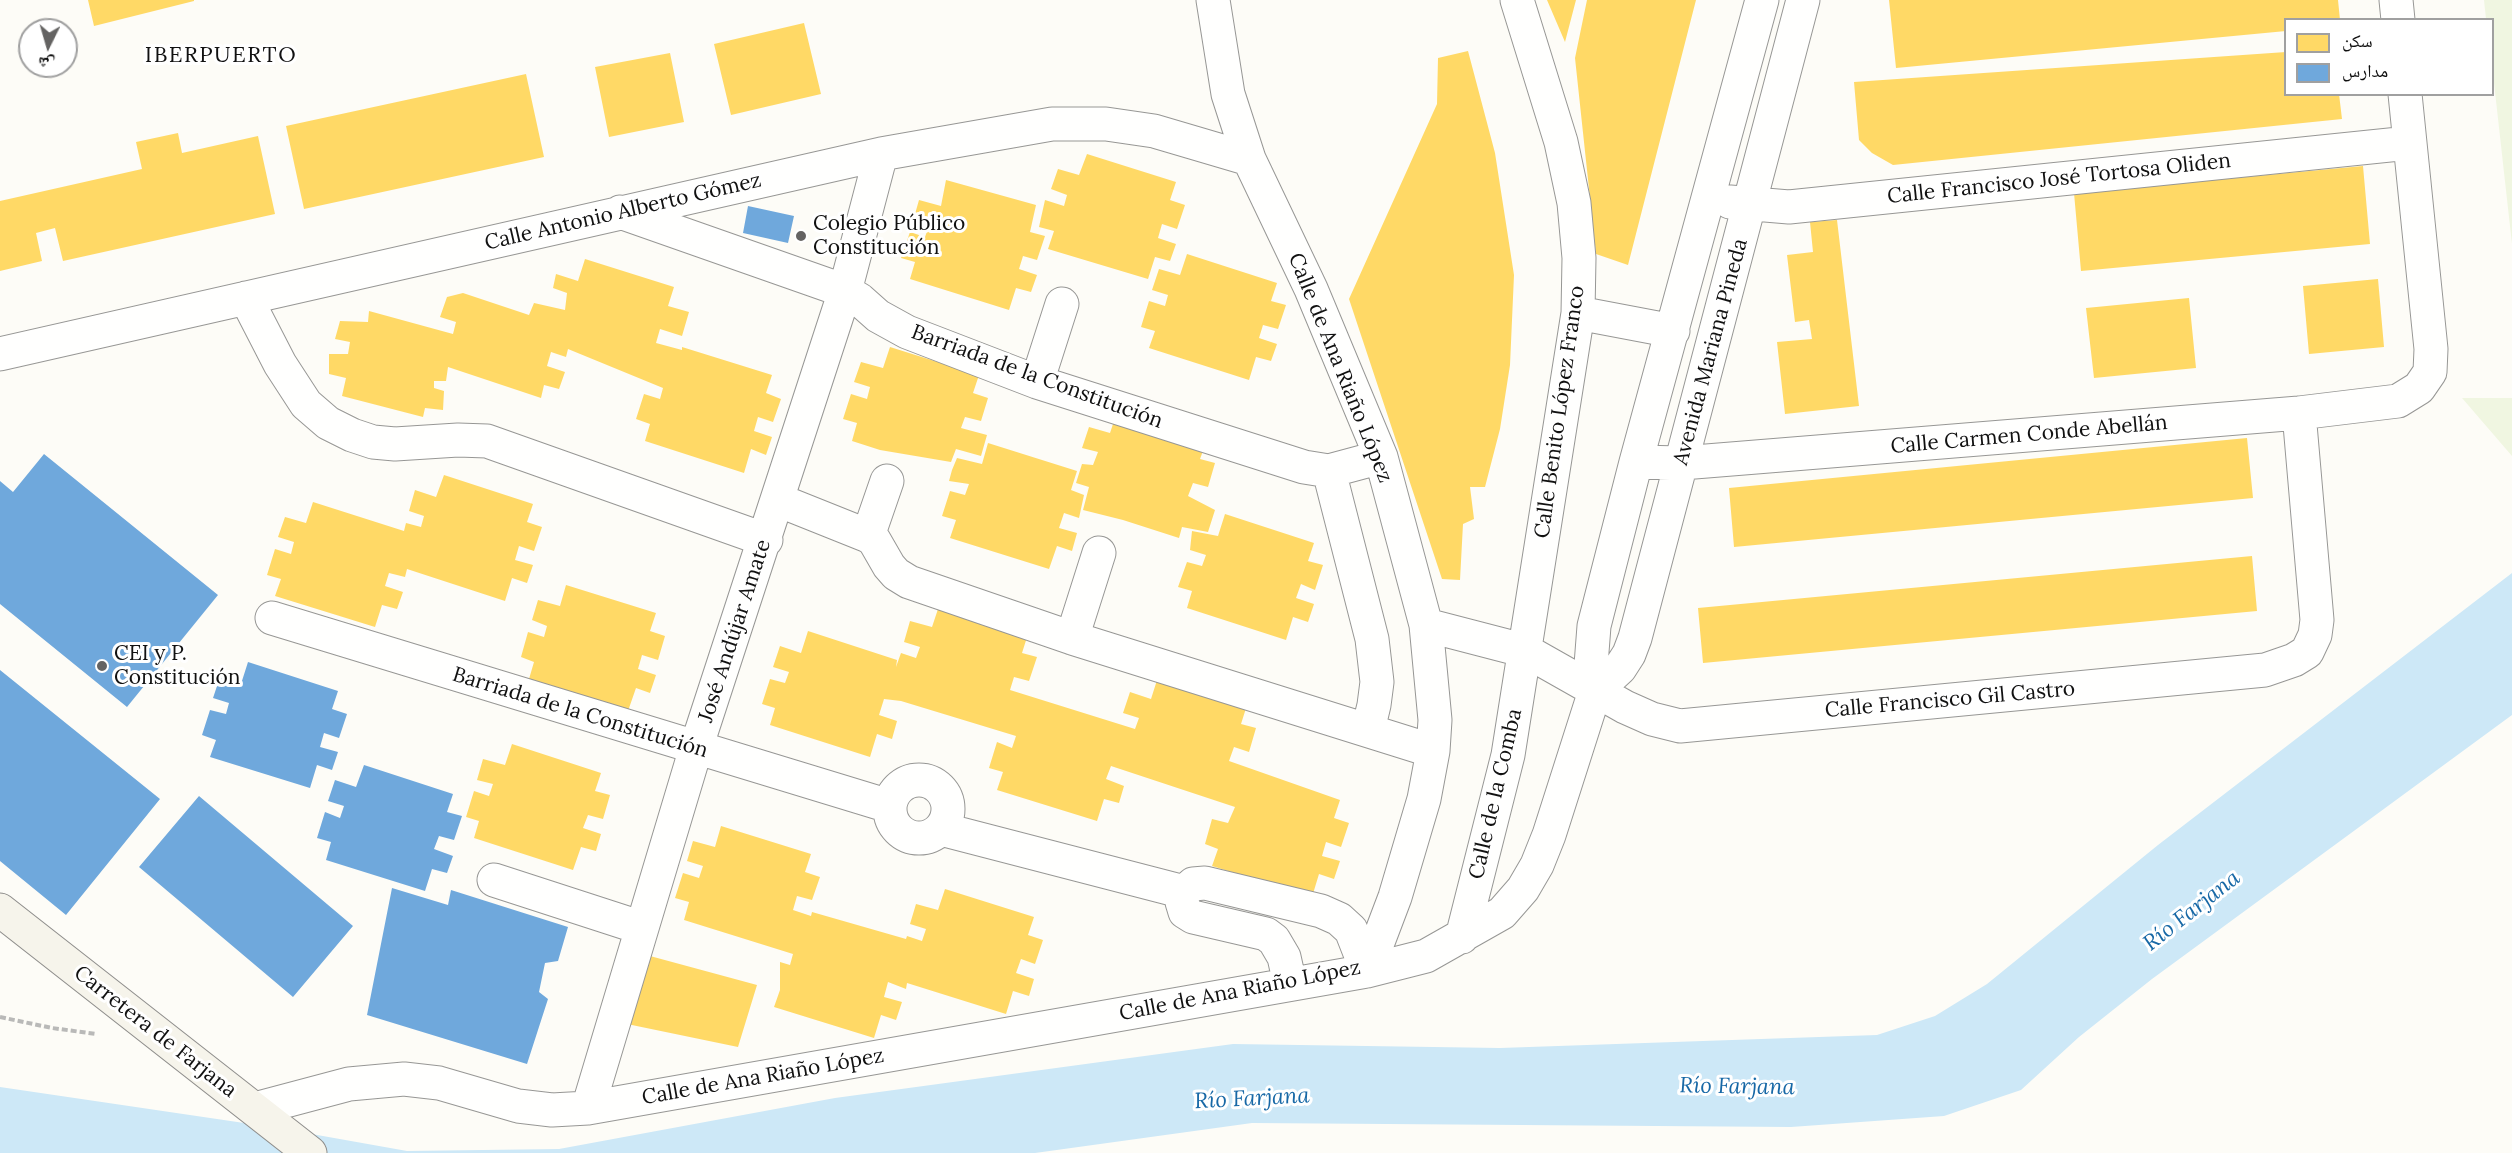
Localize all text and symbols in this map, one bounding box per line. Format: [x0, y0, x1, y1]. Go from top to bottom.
north arrow [18, 18, 78, 78]
legend [2284, 18, 2494, 96]
text: سكن [2342, 29, 2373, 52]
district label: IBERPUERTO [145, 43, 297, 69]
text: ش [37, 53, 56, 75]
text: مدارس [2342, 59, 2388, 82]
street label: Calle Francisco José Tortosa Oliden [1886, 148, 2232, 210]
street label: Calle Antonio Alberto Gómez [482, 168, 764, 256]
place label: Colegio Público Constitución [813, 211, 965, 261]
marker: Colegio Público Constitución [794, 229, 808, 243]
street label: Avenida Mariana Pineda [1669, 236, 1753, 468]
street label: Calle de Ana Riaño López [1282, 250, 1398, 486]
street label: Calle Benito López Franco [1530, 284, 1590, 540]
street label: Barriada de la Constitución [908, 320, 1166, 434]
street label: Calle Carmen Conde Abellán [1890, 410, 2168, 460]
street label: José Andújar Amate [694, 536, 776, 726]
place label: CEI y P. Constitución [114, 641, 241, 691]
marker: CEI y P. Constitución [95, 659, 109, 673]
street label: Barriada de la Constitución [449, 662, 711, 764]
street label: Calle Francisco Gil Castro [1824, 677, 2076, 723]
street label: Calle de la Comba [1464, 706, 1528, 882]
water label: Río Farjana [2138, 865, 2246, 957]
street label: Calle de Ana Riaño López [1117, 955, 1363, 1027]
street label: Carretera de Farjana [69, 961, 241, 1103]
street label: Calle de Ana Riaño López [640, 1043, 886, 1111]
water label: Río Farjana [1679, 1073, 1795, 1101]
water label: Río Farjana [1194, 1083, 1310, 1115]

